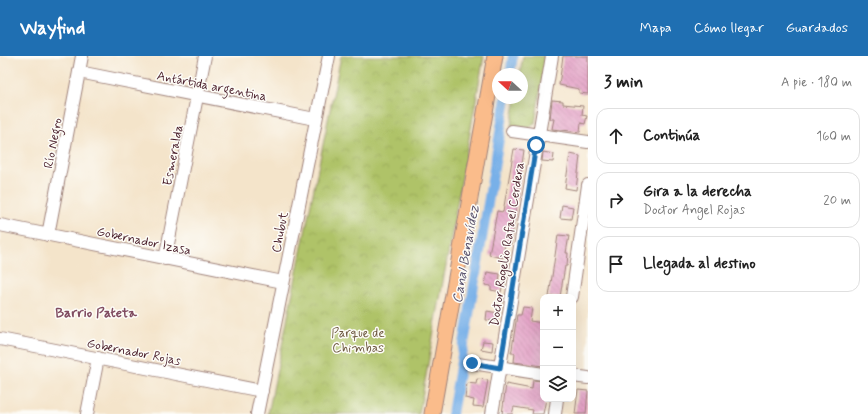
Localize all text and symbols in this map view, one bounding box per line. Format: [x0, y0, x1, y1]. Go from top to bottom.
text: Wayfind [20, 16, 85, 41]
text: Mapa [640, 19, 672, 37]
text: Cómo llegar [694, 19, 764, 37]
text: Guardados [786, 19, 848, 37]
street label: Antártida argentina [155, 67, 268, 107]
north arrow [492, 68, 528, 104]
text: 3 min [604, 71, 643, 93]
text: A pie · 180 m [781, 74, 852, 91]
street label: Río Negro [40, 117, 69, 170]
street label: Esmeralda [159, 123, 188, 187]
icon: ahead [605, 125, 627, 147]
text: Continúa [643, 126, 700, 146]
text: 160 m [816, 128, 851, 145]
route start [527, 136, 545, 154]
street label: Doctor Rogelio Rafael Cerdera [486, 161, 530, 328]
text: Gira a la derecha [643, 182, 752, 202]
icon: right [605, 189, 627, 211]
text: 20 m [823, 192, 851, 209]
text: Doctor Angel Rojas [643, 202, 745, 219]
water label: Canal Benavídez [449, 203, 484, 305]
street label: Chubut [268, 210, 293, 254]
street label: Gobernador Izasa [95, 223, 192, 260]
icon: arrive [605, 253, 627, 275]
text: Llegada al destino [643, 254, 756, 274]
map controls [540, 294, 576, 402]
button: + [540, 294, 576, 330]
district label: Barrio Pateta [55, 304, 137, 322]
park label: Parque de Chimbas [331, 325, 385, 357]
button: − [540, 330, 576, 366]
street label: Gobernador Rojas [85, 335, 182, 370]
route end [463, 354, 481, 372]
button: layers [540, 366, 576, 402]

